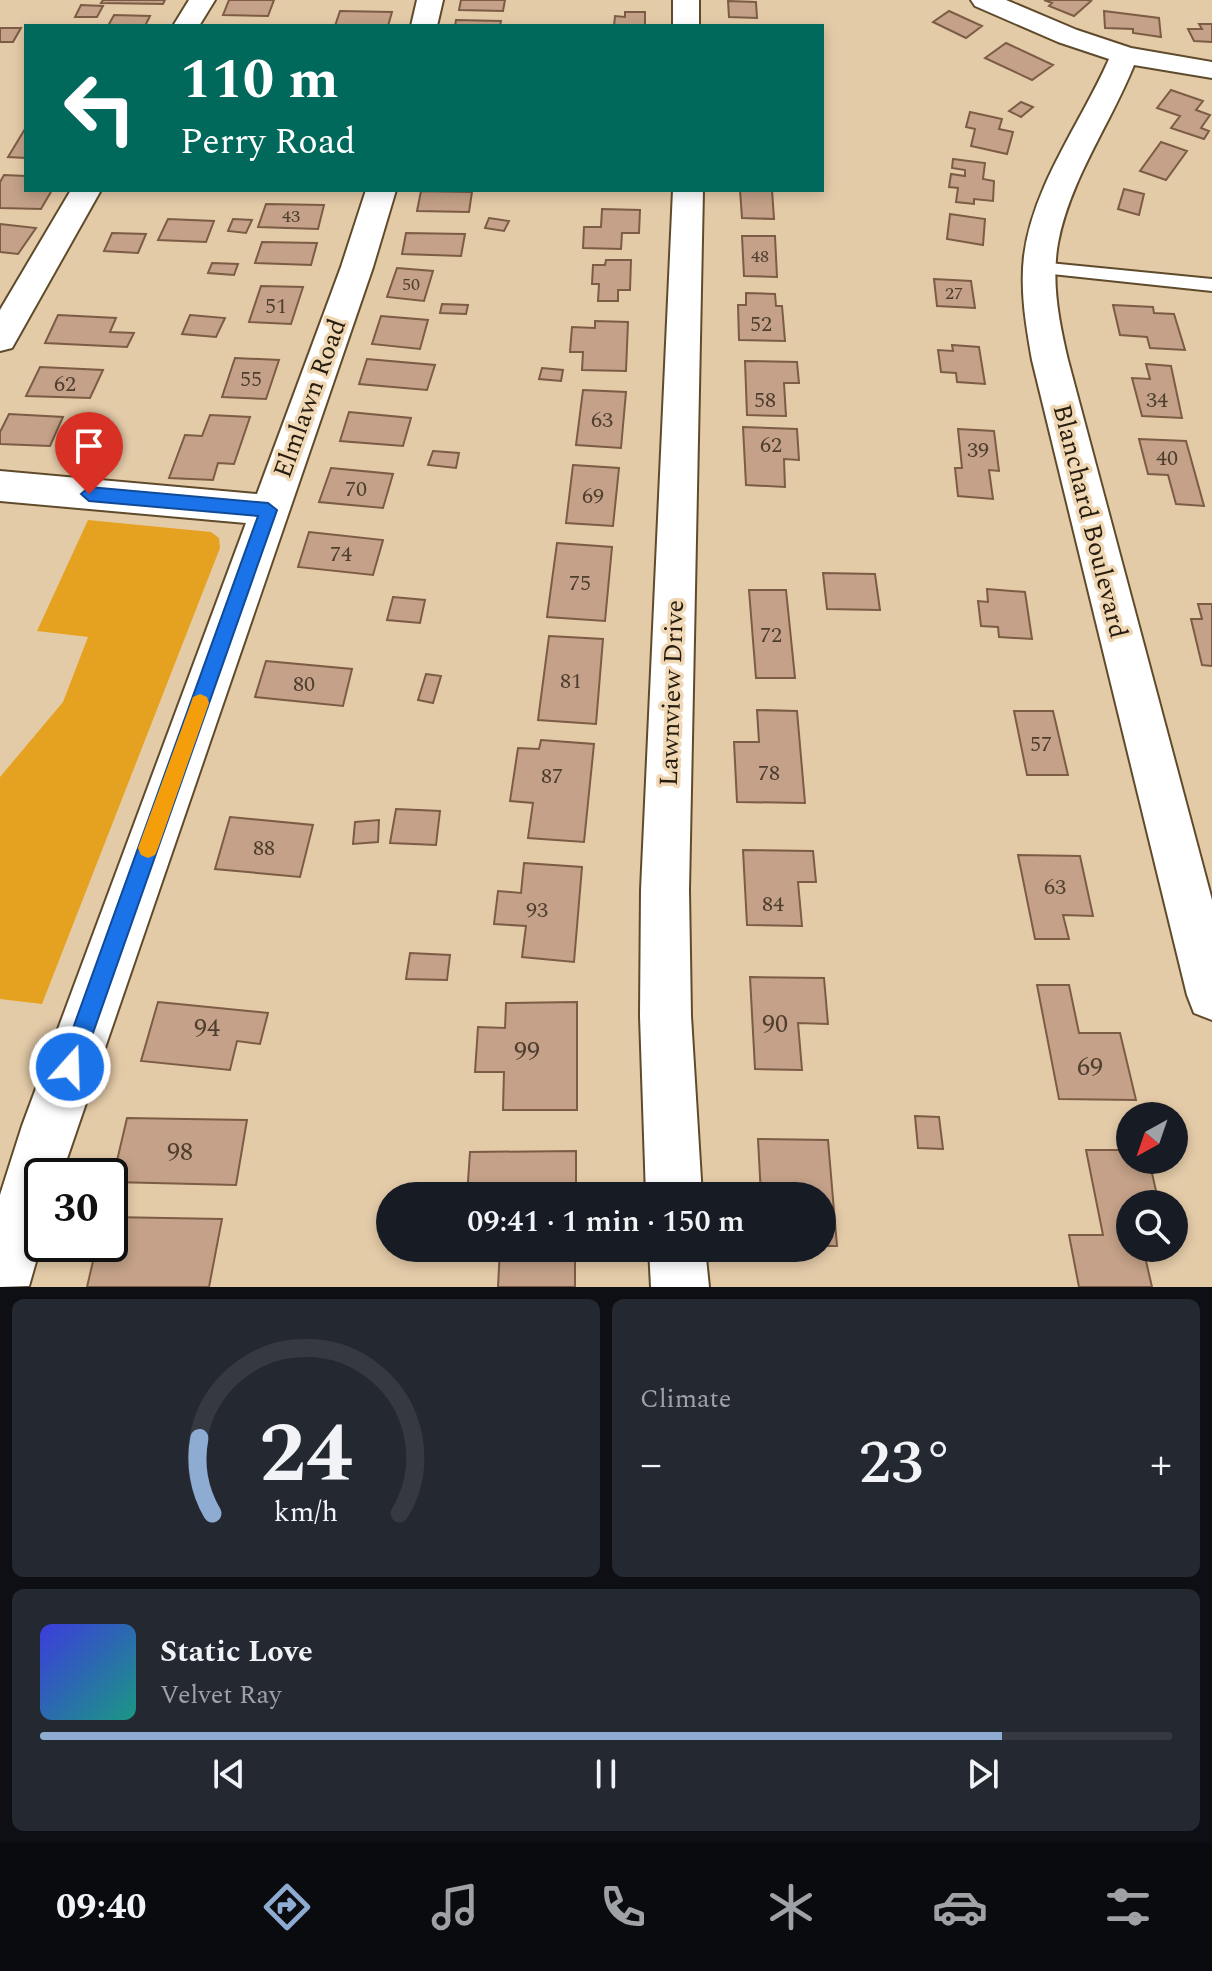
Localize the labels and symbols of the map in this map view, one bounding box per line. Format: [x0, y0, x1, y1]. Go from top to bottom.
house number: 43 [282, 203, 300, 230]
house number: 48 [751, 243, 769, 270]
house number: 50 [402, 271, 420, 298]
house number: 27 [945, 280, 963, 307]
house number: 51 [265, 290, 287, 323]
house number: 52 [750, 308, 772, 341]
street label: Elmlawn Road [263, 313, 357, 484]
house number: 55 [240, 363, 262, 396]
house number: 62 [54, 368, 76, 401]
house number: 58 [754, 384, 776, 417]
house number: 34 [1146, 384, 1168, 417]
street label: Blanchard Boulevard [1042, 400, 1138, 643]
house number: 63 [591, 404, 613, 437]
pin [55, 412, 123, 494]
house number: 62 [760, 429, 782, 462]
house number: 39 [967, 434, 989, 467]
house number: 40 [1156, 442, 1178, 475]
house number: 70 [345, 473, 367, 506]
house number: 69 [582, 480, 604, 513]
house number: 74 [330, 538, 352, 571]
house number: 75 [569, 567, 591, 600]
street label: Lawnview Drive [649, 599, 695, 787]
house number: 72 [760, 619, 782, 652]
house number: 81 [560, 665, 582, 698]
house number: 80 [293, 668, 315, 701]
house number: 57 [1030, 728, 1052, 761]
house number: 78 [758, 757, 780, 790]
house number: 87 [541, 760, 563, 793]
house number: 88 [253, 832, 275, 865]
house number: 63 [1044, 871, 1066, 904]
house number: 84 [762, 888, 784, 921]
house number: 93 [526, 894, 548, 927]
house number: 90 [762, 1004, 788, 1044]
house number: 94 [194, 1008, 220, 1048]
position arrow [28, 1025, 112, 1109]
house number: 99 [514, 1031, 540, 1071]
house number: 69 [1077, 1047, 1103, 1087]
north arrow [1116, 1102, 1188, 1174]
house number: 98 [167, 1132, 193, 1172]
speed limit sign: 30 [24, 1158, 128, 1262]

